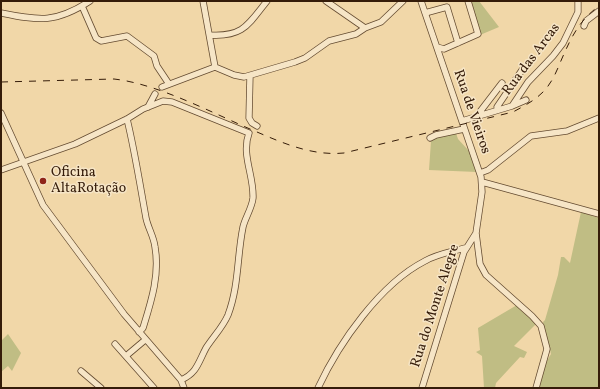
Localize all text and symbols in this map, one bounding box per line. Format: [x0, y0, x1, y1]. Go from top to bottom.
street label: Rua das Arcas [499, 21, 565, 99]
street label: Rua de Vieiros [449, 68, 493, 156]
place label: Oficina AltaRotação [51, 165, 126, 198]
marker: Oficina AltaRotação [38, 176, 48, 186]
street label: Rua do Monte Alegre [408, 242, 464, 370]

